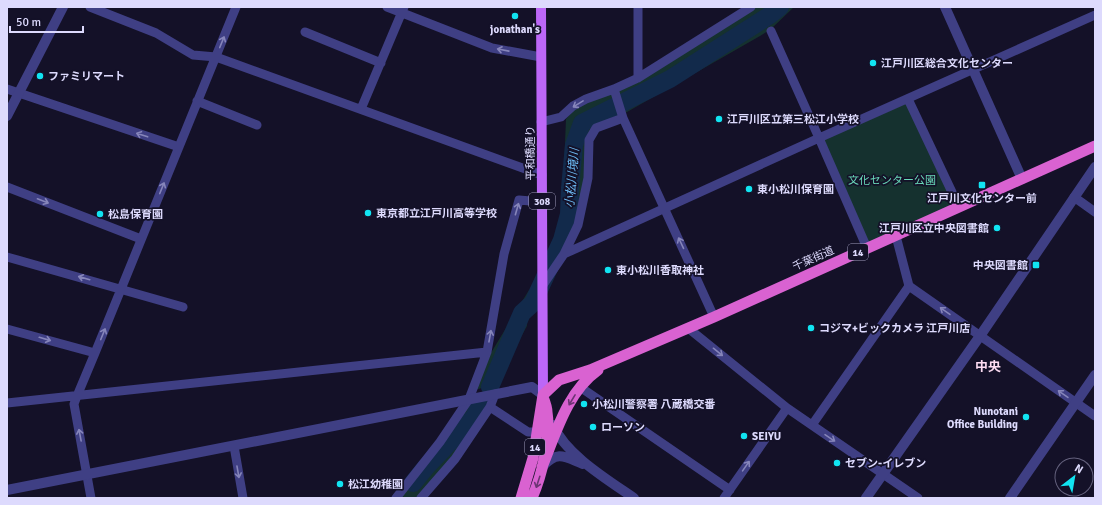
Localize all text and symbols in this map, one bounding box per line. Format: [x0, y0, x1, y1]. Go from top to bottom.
scale bar [10, 8, 83, 34]
marker: jonathan's [510, 11, 520, 21]
text: 50 m [16, 15, 41, 30]
place label: jonathan's [490, 23, 540, 36]
one-way arrow [219, 36, 226, 48]
one-way arrow [497, 46, 510, 54]
place label: 江戸川区総合文化センター [881, 57, 1013, 70]
marker: 江戸川区総合文化センター [868, 58, 878, 68]
place label: ファミリマート [48, 70, 125, 83]
marker: ファミリマート [35, 71, 45, 81]
one-way arrow [573, 100, 584, 108]
place label: 江戸川区立第三松江小学校 [727, 113, 859, 126]
marker: 江戸川区立第三松江小学校 [714, 114, 724, 124]
street label: 平和橋通り [524, 126, 537, 181]
one-way arrow [136, 131, 149, 138]
water label: 小松川境川 [562, 146, 583, 209]
park label: 文化センター公園 [848, 174, 936, 187]
marker: 江戸川文化センター前 [977, 180, 987, 190]
one-way arrow [159, 182, 167, 194]
place label: 東小松川保育園 [757, 183, 834, 196]
marker: 東小松川保育園 [744, 184, 754, 194]
place label: 江戸川文化センター前 [927, 192, 1037, 205]
road number: 308 [529, 193, 555, 209]
one-way arrow [37, 197, 49, 205]
one-way arrow [514, 203, 521, 216]
place label: 東京都立江戸川高等学校 [376, 207, 497, 220]
place label: 松島保育園 [108, 208, 163, 221]
marker: 東京都立江戸川高等学校 [363, 208, 373, 218]
marker: 松島保育園 [95, 209, 105, 219]
place label: 江戸川区立中央図書館 [879, 222, 989, 235]
marker: 江戸川区立中央図書館 [992, 223, 1002, 233]
one-way arrow [677, 237, 684, 249]
street label: 千葉街道 [790, 244, 836, 273]
road number: 14 [848, 244, 868, 260]
place label: 中央図書館 [973, 259, 1028, 272]
marker: 中央図書館 [1031, 260, 1041, 270]
place label: 東小松川香取神社 [616, 264, 704, 277]
marker: 東小松川香取神社 [603, 265, 613, 275]
one-way arrow [77, 274, 90, 281]
one-way arrow [940, 307, 951, 315]
place label: コジマ+ビックカメラ 江戸川店 [819, 322, 970, 335]
marker: コジマ+ビックカメラ 江戸川店 [806, 323, 816, 333]
one-way arrow [100, 329, 107, 341]
one-way arrow [486, 330, 494, 343]
one-way arrow [38, 336, 51, 343]
one-way arrow [713, 348, 724, 357]
district label: 中央 [975, 359, 1001, 375]
one-way arrow [1058, 390, 1069, 398]
one-way arrow [567, 394, 575, 406]
place label: 小松川警察署 八蔵橋交番 [592, 398, 715, 411]
marker: 小松川警察署 八蔵橋交番 [579, 399, 589, 409]
place label: Nunotani Office Building [947, 405, 1018, 431]
marker: Nunotani Office Building [1021, 412, 1031, 422]
place label: ローソン [601, 421, 645, 434]
marker: ローソン [588, 422, 598, 432]
one-way arrow [76, 429, 84, 442]
place label: SEIYU [752, 430, 781, 443]
marker: SEIYU [739, 431, 749, 441]
one-way arrow [825, 434, 836, 442]
road number: 14 [525, 439, 545, 455]
place label: セブン-イレブン [845, 457, 926, 470]
north arrow [1054, 457, 1094, 497]
marker: セブン-イレブン [832, 458, 842, 468]
one-way arrow [742, 461, 750, 472]
text: N [1072, 461, 1086, 476]
one-way arrow [234, 465, 242, 478]
one-way arrow [533, 476, 541, 488]
place label: 松江幼稚園 [348, 478, 403, 491]
marker: 松江幼稚園 [335, 479, 345, 489]

